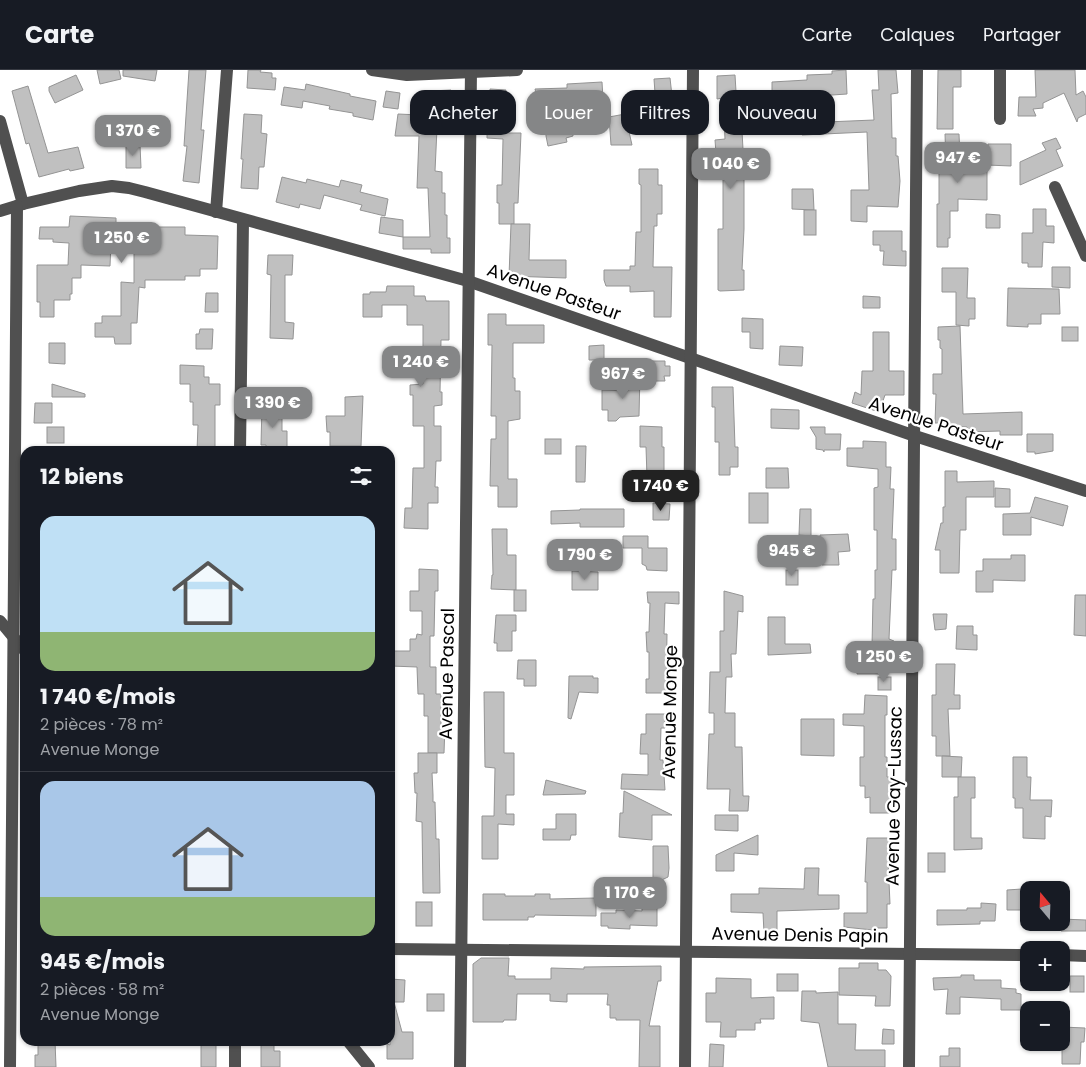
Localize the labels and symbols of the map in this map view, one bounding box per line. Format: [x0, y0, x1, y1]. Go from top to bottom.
pin: 1 370 € [87, 114, 179, 157]
pin: 947 € [923, 142, 993, 184]
pin: 1 040 € [685, 148, 777, 190]
pin: 1 250 € [76, 222, 168, 264]
street label: Avenue Pasteur [484, 257, 625, 326]
pin: 1 240 € [375, 346, 467, 388]
pin: 967 € [588, 358, 658, 400]
pin: 1 390 € [227, 386, 319, 429]
street label: Avenue Pasteur [866, 390, 1007, 457]
pin: 1 740 € [615, 470, 707, 512]
pin: 945 € [757, 534, 827, 577]
pin: 1 790 € [539, 538, 631, 581]
street label: Avenue Pascal [433, 608, 460, 740]
pin: 1 250 € [838, 640, 930, 683]
street label: Avenue Monge [656, 645, 683, 779]
street label: Avenue Gay-Lussac [879, 706, 908, 886]
pin: 1 170 € [584, 876, 676, 919]
north arrow [1020, 881, 1070, 931]
street label: Avenue Denis Papin [711, 920, 889, 949]

